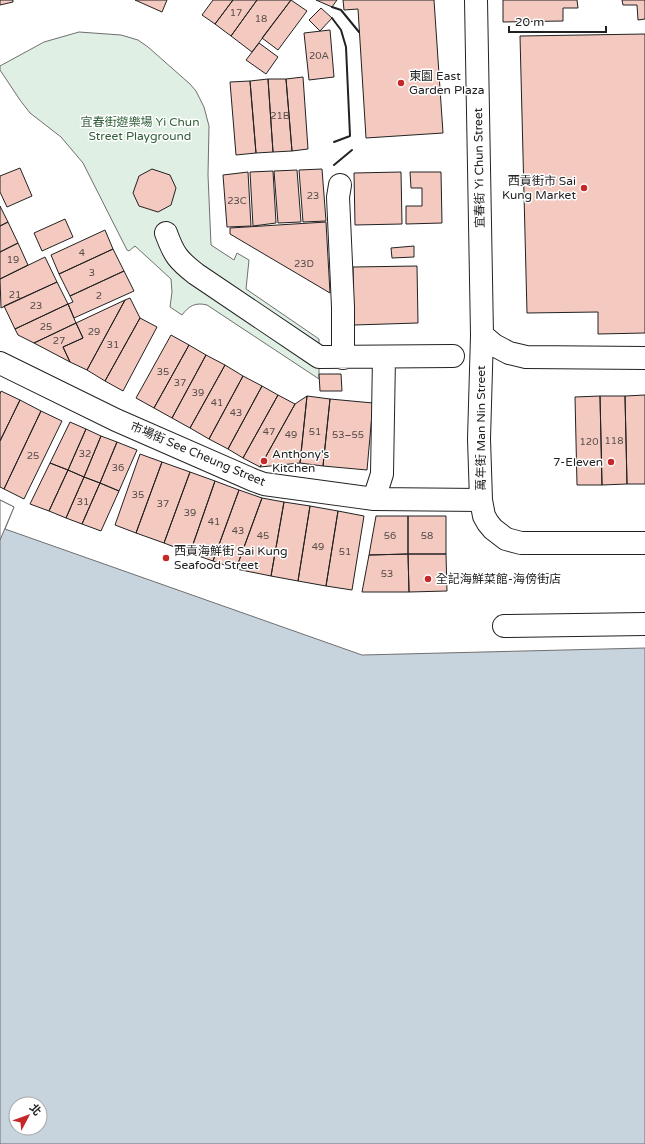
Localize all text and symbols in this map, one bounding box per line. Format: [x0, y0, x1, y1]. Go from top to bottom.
house number: 17 [230, 7, 242, 19]
scale bar [509, 8, 606, 34]
house number: 18 [255, 13, 267, 25]
text: 20 m [515, 15, 544, 29]
house number: 20A [309, 50, 329, 62]
place label: 東園 East Garden Plaza [409, 69, 484, 97]
marker: 東園 East Garden Plaza [396, 78, 406, 88]
street label: 宜春街 Yi Chun Street [471, 107, 487, 228]
house number: 21B [270, 110, 290, 122]
park label: 宜春街遊樂場 Yi Chun Street Playground [80, 115, 200, 143]
place label: 西貢街市 Sai Kung Market [502, 174, 576, 202]
marker: 西貢街市 Sai Kung Market [579, 183, 589, 193]
house number: 23 [307, 190, 319, 202]
house number: 23C [227, 195, 247, 207]
house number: 4 [79, 247, 85, 259]
house number: 19 [7, 254, 19, 266]
house number: 23D [294, 258, 314, 270]
house number: 3 [89, 267, 95, 279]
house number: 21 [9, 289, 21, 301]
house number: 2 [96, 290, 102, 302]
house number: 23 [30, 300, 42, 312]
house number: 25 [40, 321, 52, 333]
house number: 29 [88, 326, 100, 338]
house number: 27 [53, 335, 65, 347]
house number: 31 [107, 339, 119, 351]
street label: 萬年街 Man Nin Street [474, 365, 488, 491]
house number: 35 [157, 366, 169, 378]
house number: 37 [174, 377, 186, 389]
house number: 39 [192, 387, 204, 399]
house number: 41 [211, 397, 223, 409]
house number: 43 [230, 407, 242, 419]
street label: 市場街 See Cheung Street [128, 419, 268, 489]
house number: 47 [263, 426, 275, 438]
house number: 51 [309, 426, 321, 438]
house number: 49 [285, 429, 297, 441]
house number: 53–55 [332, 429, 364, 441]
house number: 118 [605, 435, 623, 447]
house number: 120 [580, 436, 598, 448]
place label: Anthony's Kitchen [272, 447, 330, 475]
house number: 32 [79, 448, 91, 460]
house number: 25 [27, 450, 39, 462]
place label: 7-Eleven [553, 455, 603, 469]
marker: Anthony's Kitchen [259, 456, 269, 466]
marker: 7-Eleven [606, 457, 616, 467]
house number: 36 [112, 462, 124, 474]
house number: 35 [132, 489, 144, 501]
house number: 31 [77, 496, 89, 508]
house number: 37 [157, 498, 169, 510]
house number: 39 [184, 507, 196, 519]
house number: 41 [208, 516, 220, 528]
house number: 43 [232, 525, 244, 537]
house number: 45 [257, 530, 269, 542]
house number: 56 [384, 530, 396, 542]
house number: 58 [421, 530, 433, 542]
house number: 49 [312, 541, 324, 553]
place label: 西貢海鮮街 Sai Kung Seafood Street [174, 544, 288, 572]
house number: 51 [339, 546, 351, 558]
marker: 西貢海鮮街 Sai Kung Seafood Street [161, 553, 171, 563]
house number: 53 [381, 568, 393, 580]
place label: 全記海鮮菜館-海傍街店 [436, 572, 561, 586]
marker: 全記海鮮菜館-海傍街店 [423, 574, 433, 584]
north arrow [8, 1096, 48, 1136]
text: 北 [27, 1101, 44, 1118]

